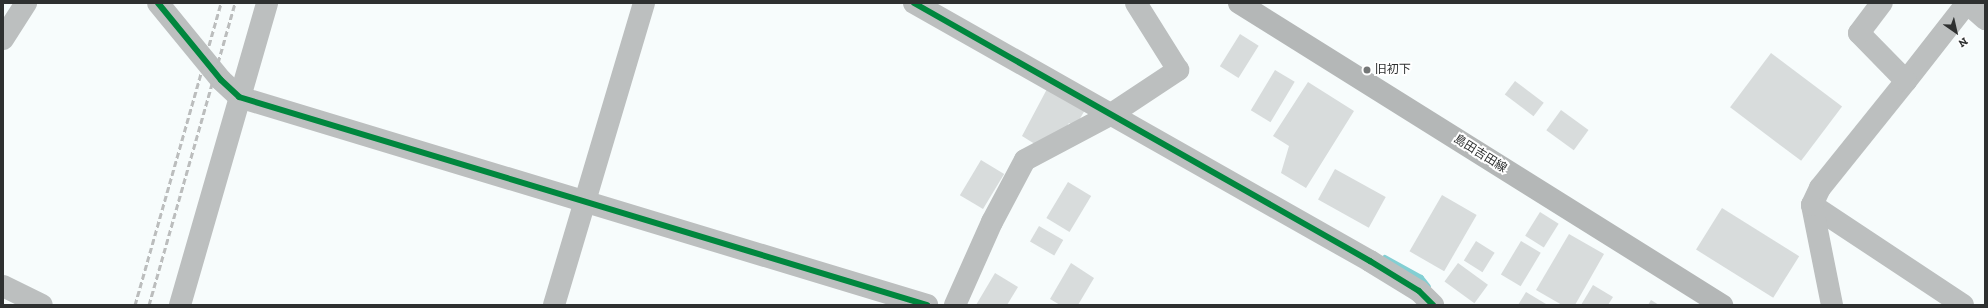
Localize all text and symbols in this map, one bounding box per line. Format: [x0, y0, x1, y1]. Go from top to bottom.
north arrow [1936, 12, 1976, 52]
text: N [1956, 35, 1970, 50]
place label: 旧初下 [1375, 63, 1411, 77]
marker: 旧初下 [1362, 65, 1372, 75]
street label: 島田吉田線 [1451, 132, 1509, 176]

